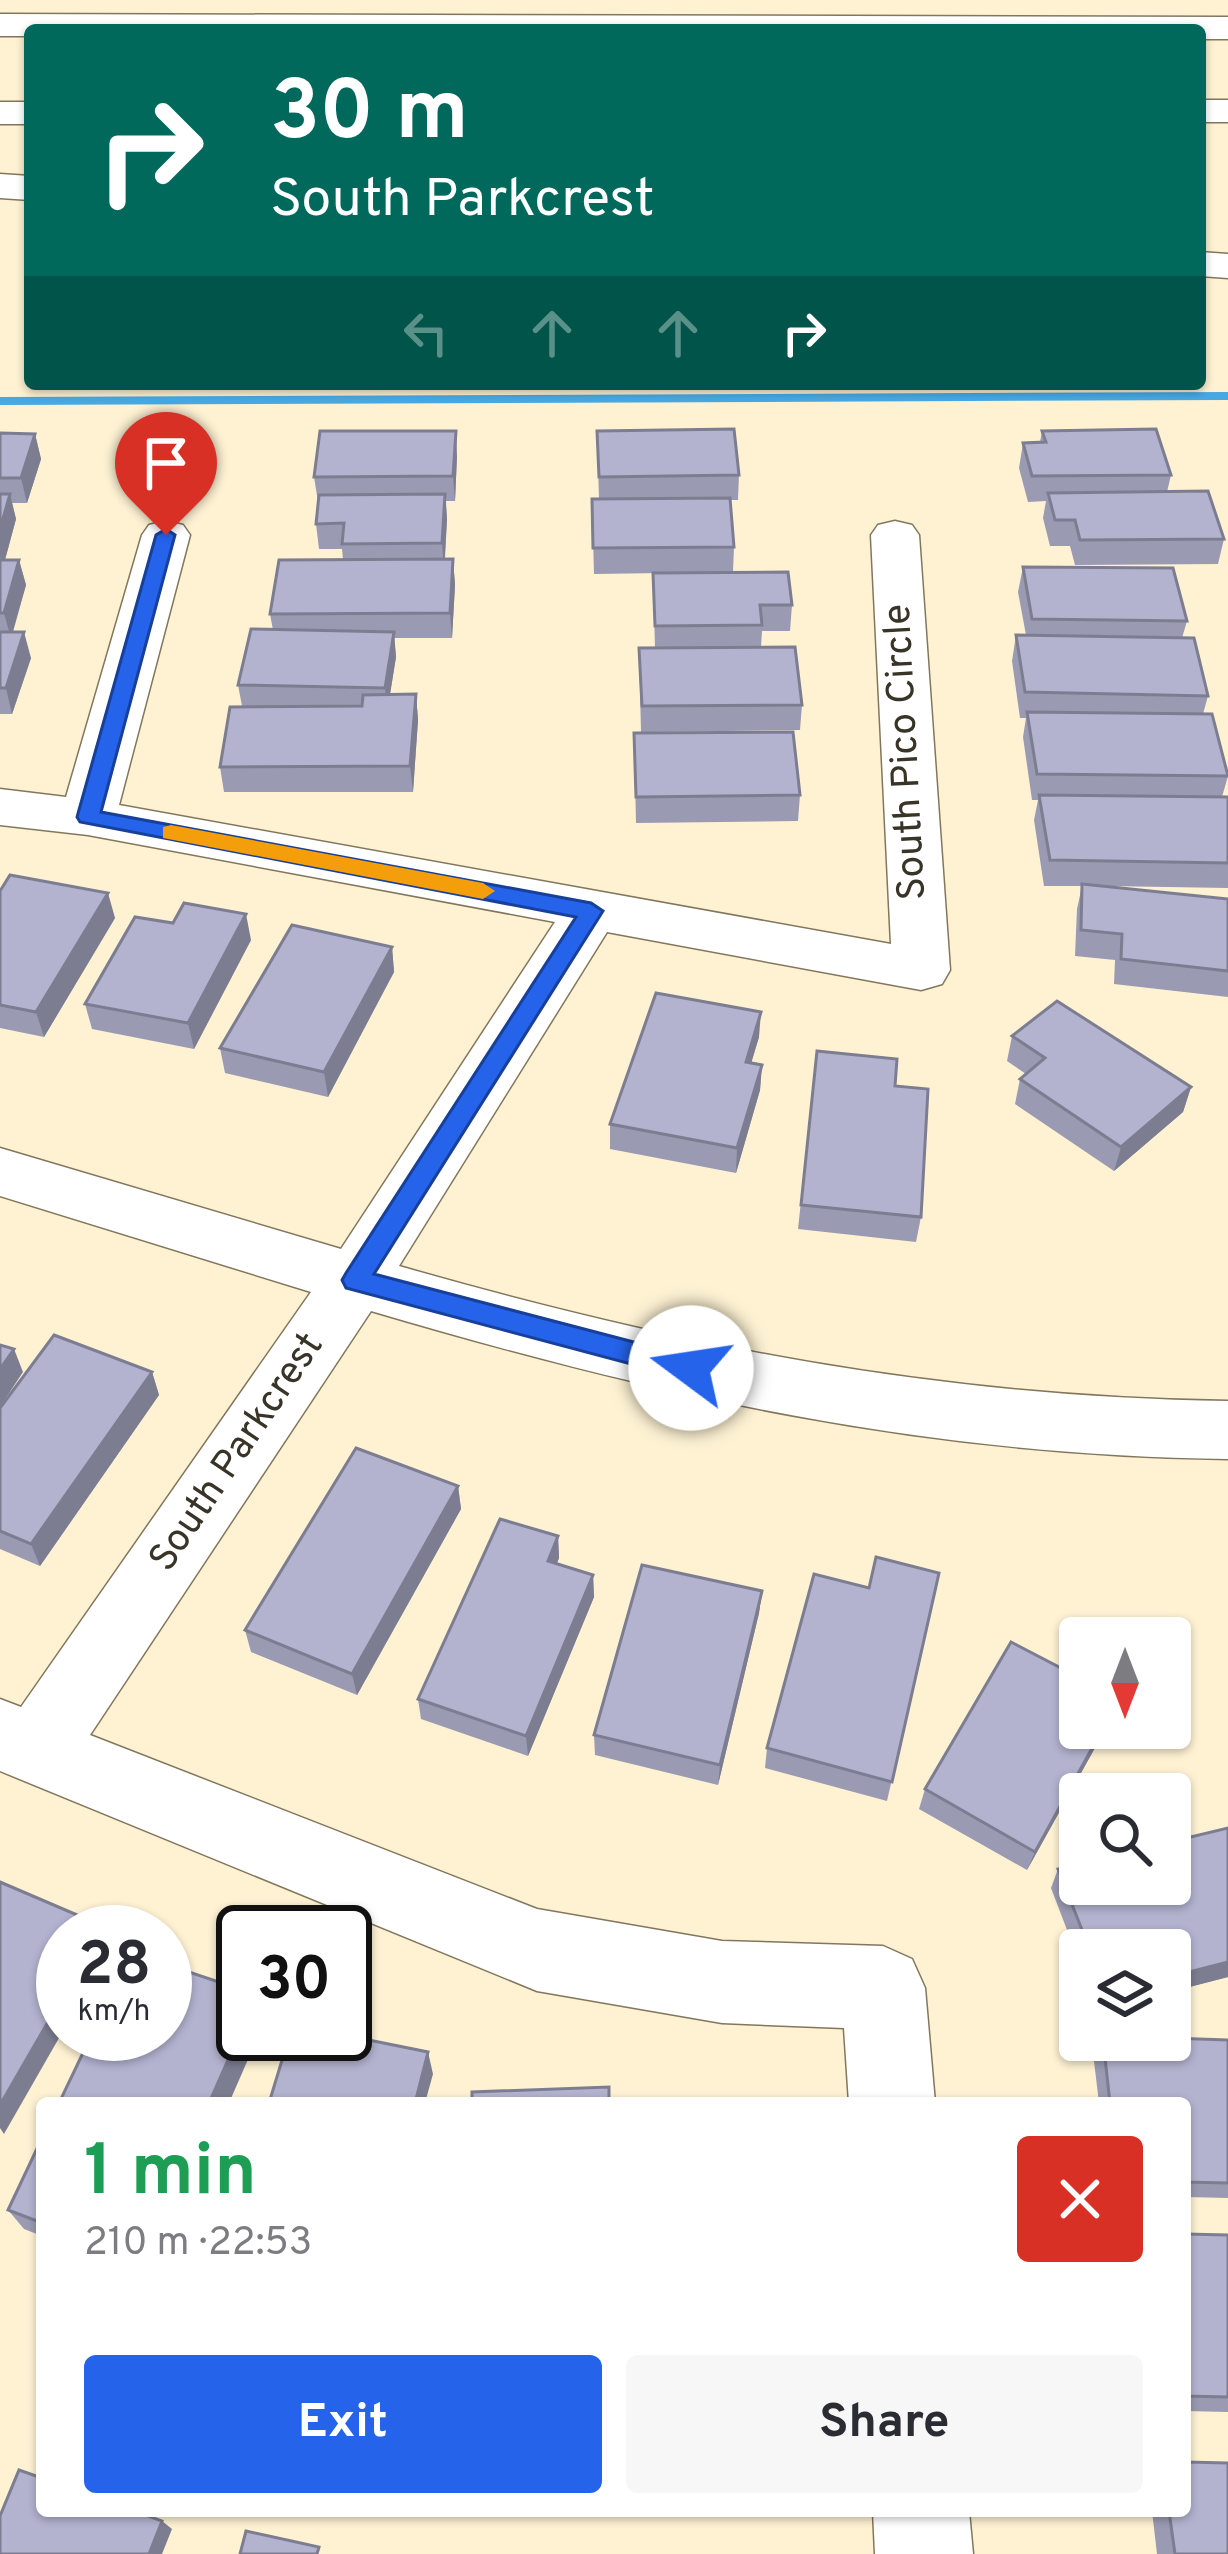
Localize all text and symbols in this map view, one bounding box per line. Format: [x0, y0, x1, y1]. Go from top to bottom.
text: 30 m [270, 63, 469, 169]
icon: right [72, 72, 228, 228]
text: South Parkcrest [270, 167, 655, 236]
icon: left [393, 300, 459, 366]
icon: ahead [519, 300, 585, 366]
icon: ahead [645, 300, 711, 366]
icon: right [771, 300, 837, 366]
pin [115, 412, 217, 535]
icon: arrive [133, 430, 199, 496]
street label: South Pico Circle [875, 603, 939, 901]
position arrow [628, 1305, 754, 1431]
street label: South Parkcrest [140, 1324, 336, 1582]
north arrow [1059, 1617, 1191, 1749]
map controls [1059, 1617, 1191, 2061]
button: search [1059, 1773, 1191, 1905]
speed limit sign: 30 [216, 1905, 372, 2061]
button: layers [1059, 1929, 1191, 2061]
text: 28 [77, 1930, 151, 2006]
text: km/h [78, 1994, 150, 2031]
text: 1 min [84, 2129, 257, 2221]
button: close [1017, 2136, 1143, 2262]
text: 210 m · 22:53 [84, 2220, 312, 2269]
button: Exit [84, 2355, 602, 2493]
button: Share [626, 2355, 1143, 2493]

